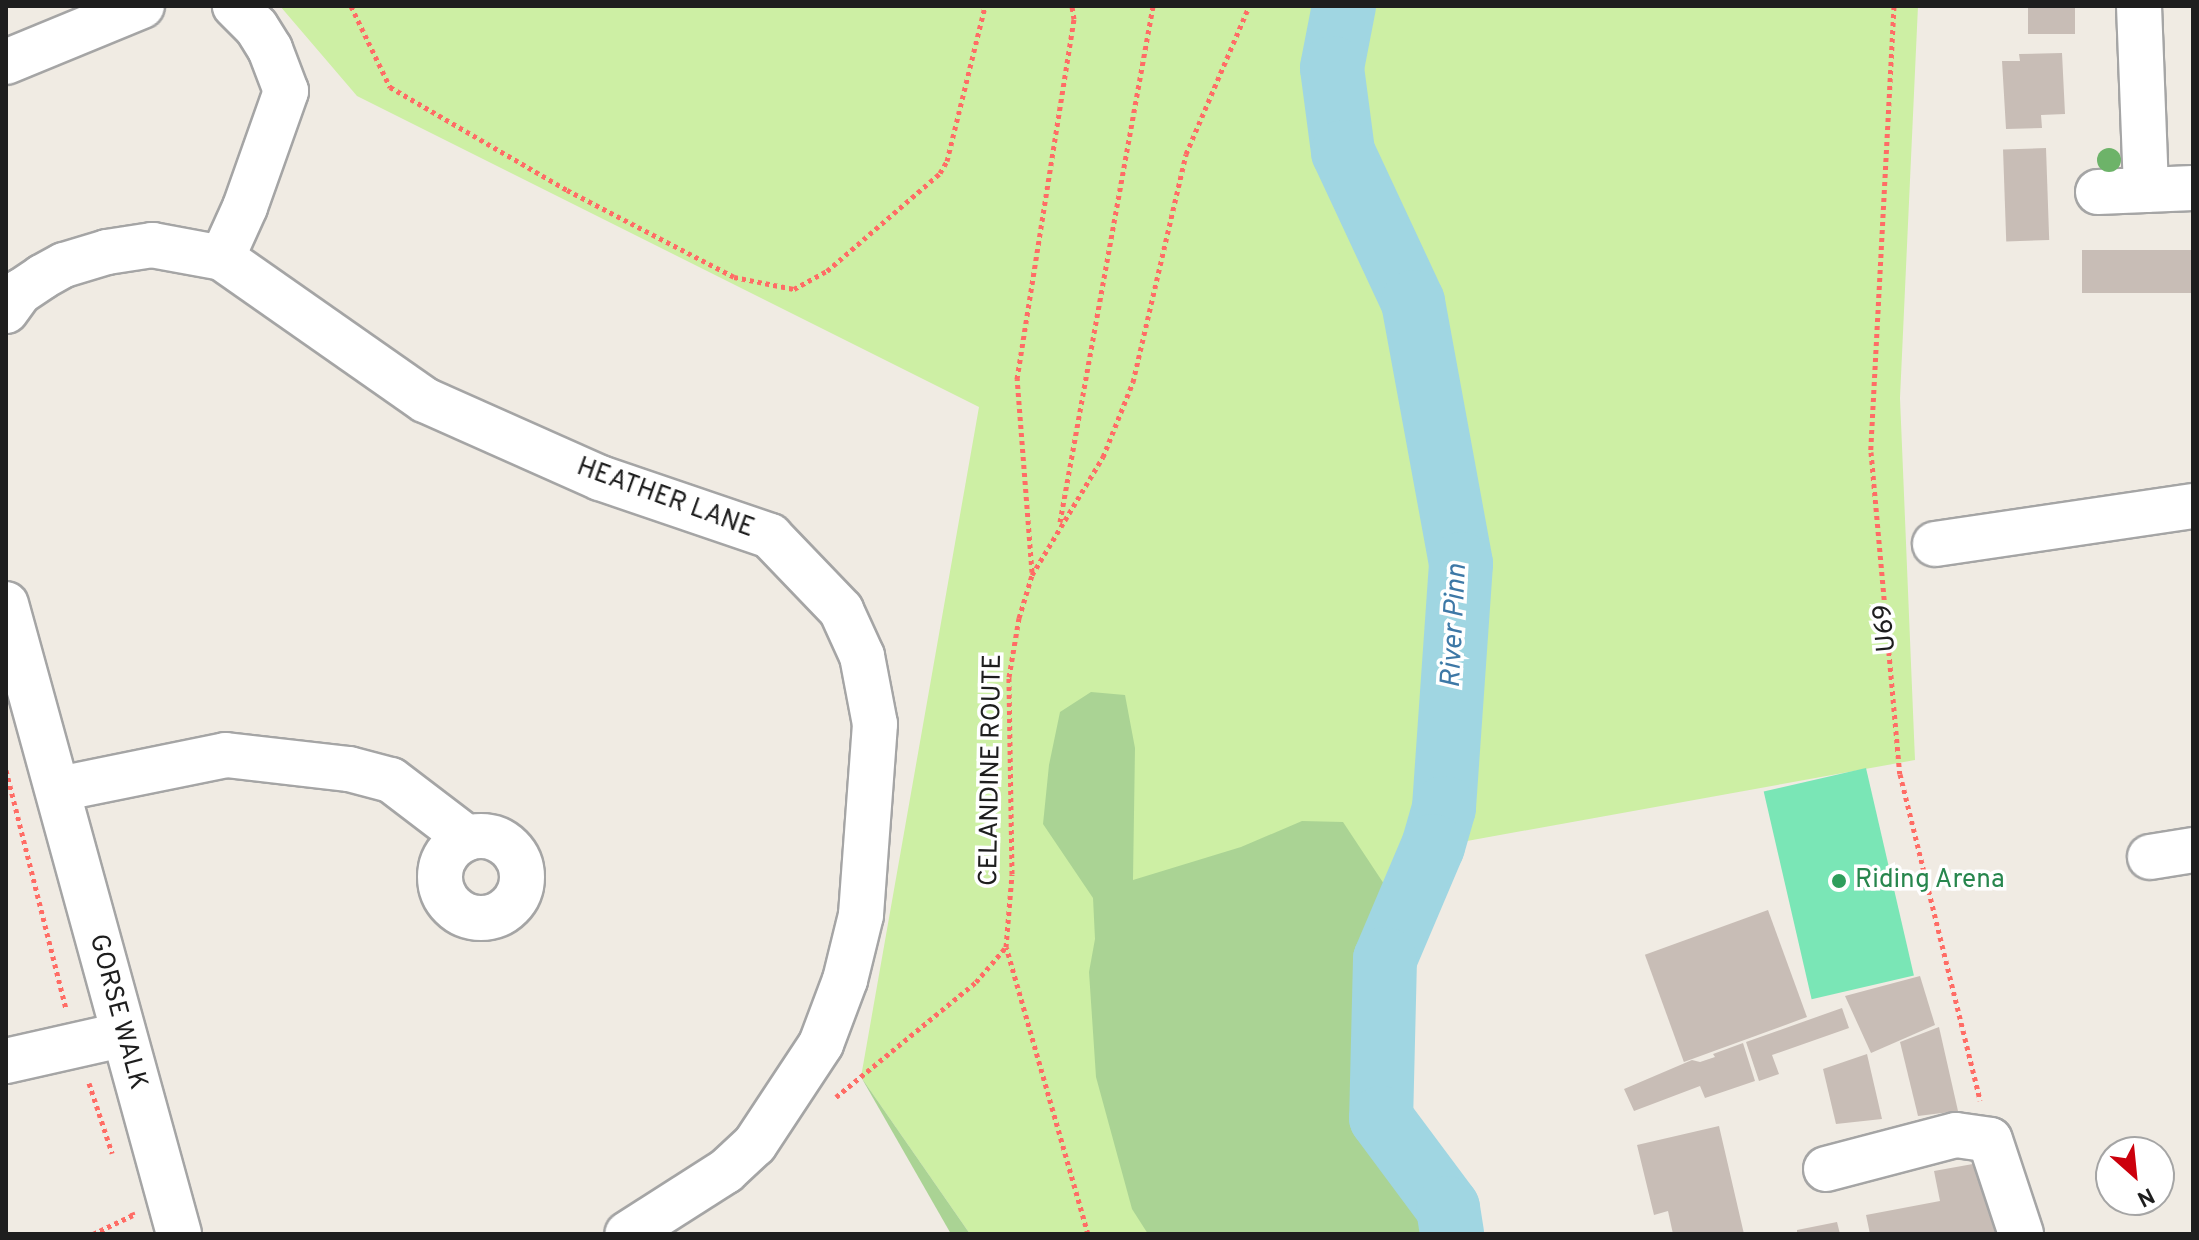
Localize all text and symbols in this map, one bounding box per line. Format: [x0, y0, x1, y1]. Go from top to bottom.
street label: HEATHER LANE [572, 452, 758, 546]
water label: River Pinn [1435, 563, 1475, 689]
street label: U69 [1868, 603, 1904, 653]
street label: CELANDINE ROUTE [974, 654, 1010, 886]
place label: Riding Arena [1855, 865, 2006, 897]
marker: Riding Arena [1830, 872, 1848, 890]
street label: GORSE WALK [81, 931, 153, 1093]
north arrow [2095, 1136, 2175, 1216]
text: N [2132, 1180, 2158, 1212]

